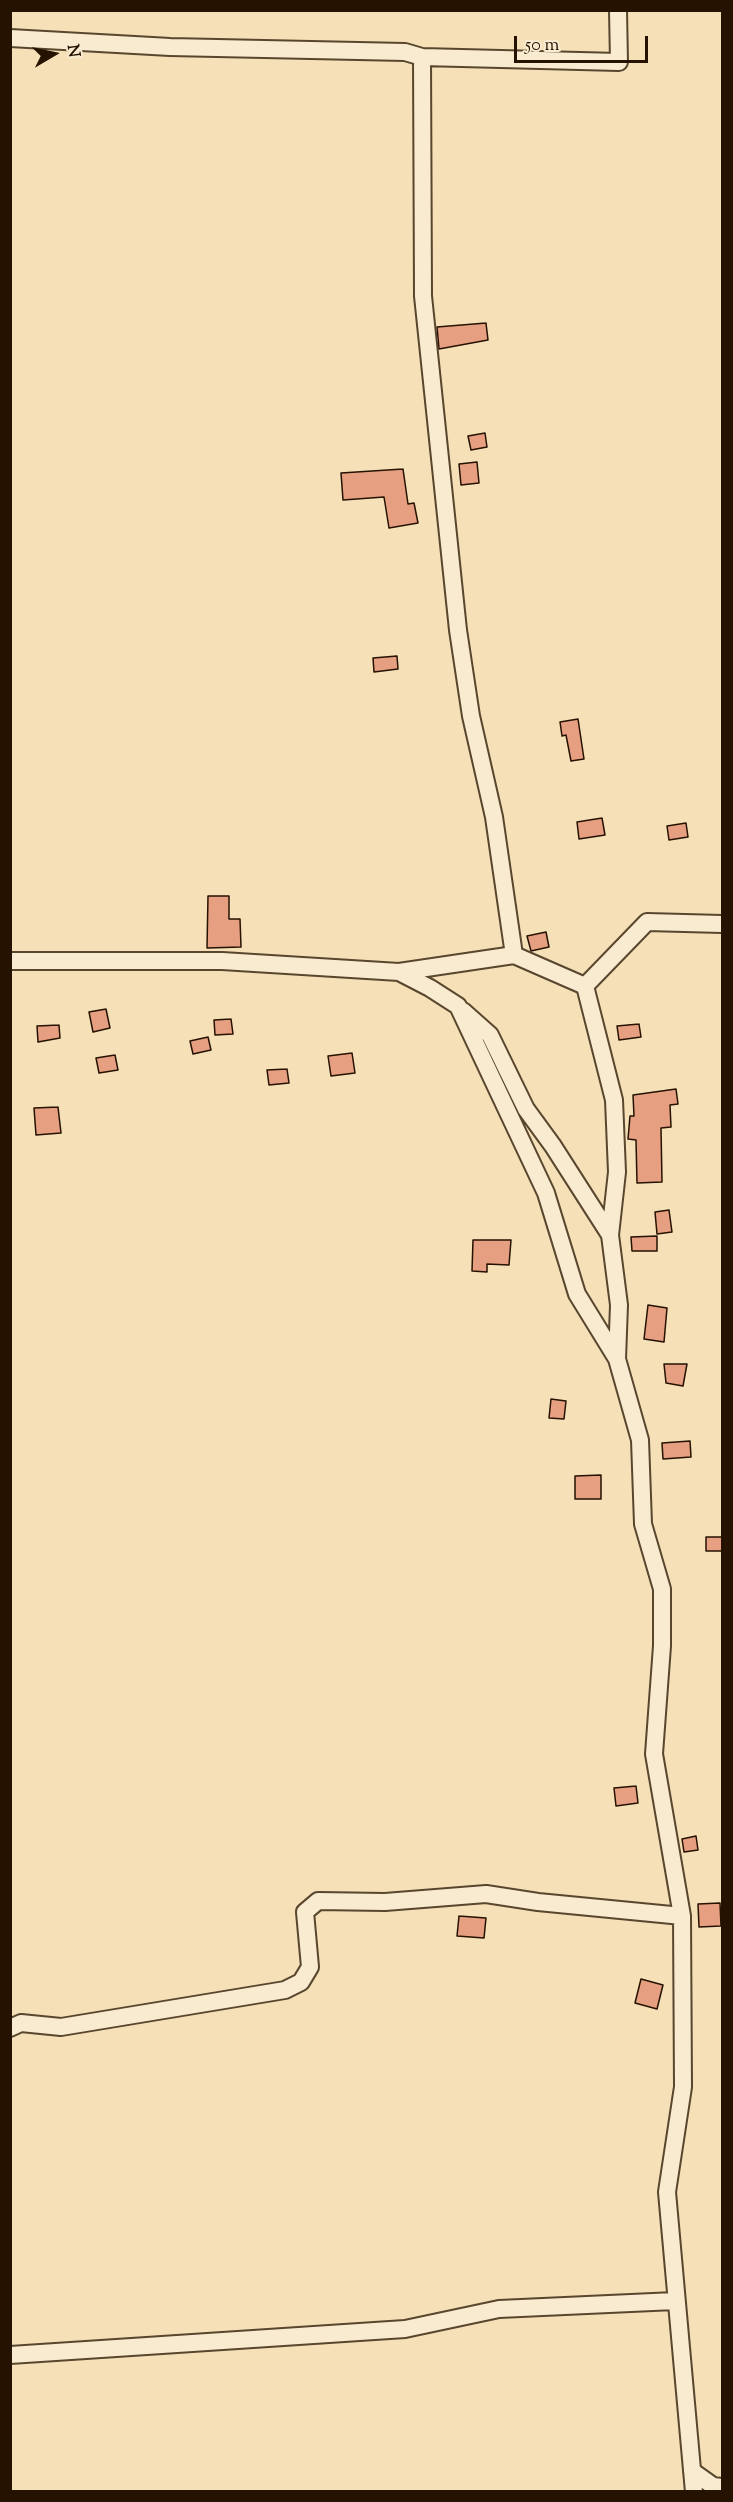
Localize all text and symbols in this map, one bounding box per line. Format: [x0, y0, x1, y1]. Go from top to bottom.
north arrow [24, 24, 84, 84]
scale bar [517, 24, 650, 62]
text: 50 m [525, 33, 559, 59]
text: N [60, 43, 85, 59]

